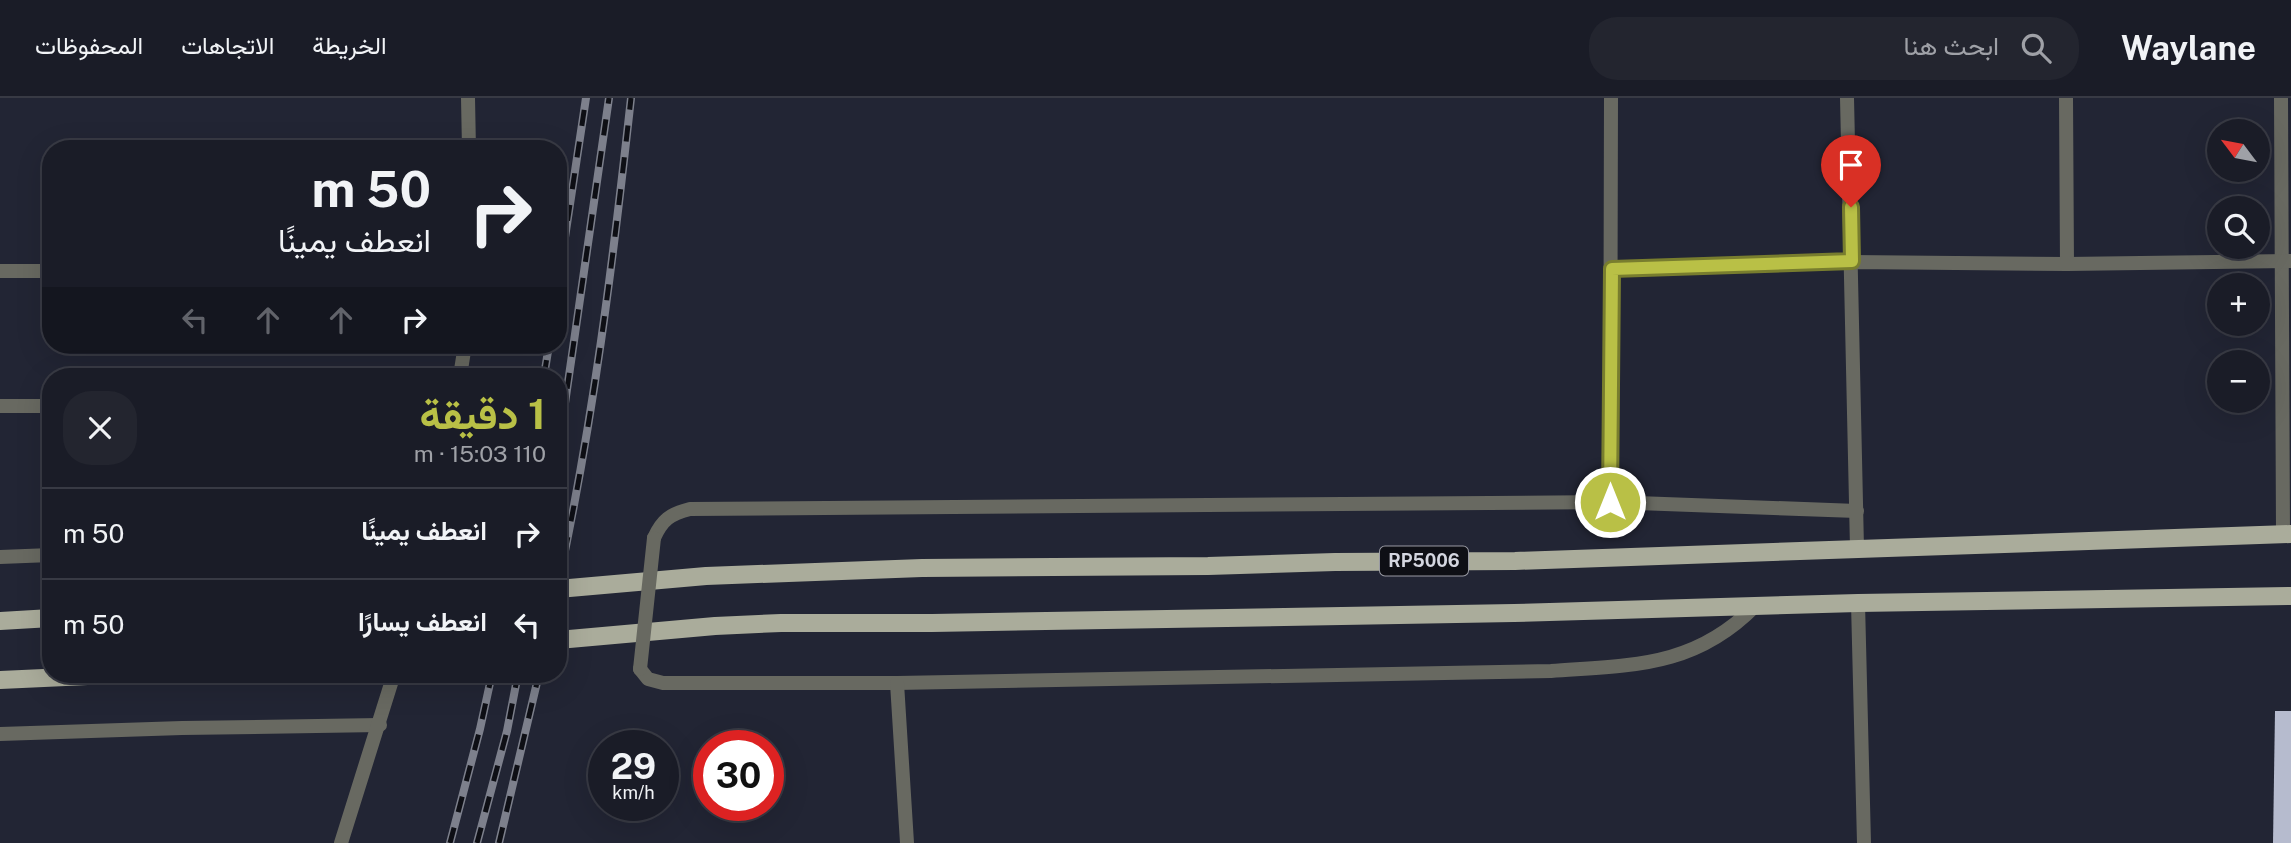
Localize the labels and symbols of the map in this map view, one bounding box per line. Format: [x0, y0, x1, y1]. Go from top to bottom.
north arrow [2207, 119, 2270, 182]
pin [1821, 135, 1881, 207]
position arrow [1573, 465, 1647, 539]
road number: RP5006 [1380, 546, 1468, 575]
speed limit sign: 30 [693, 730, 784, 821]

